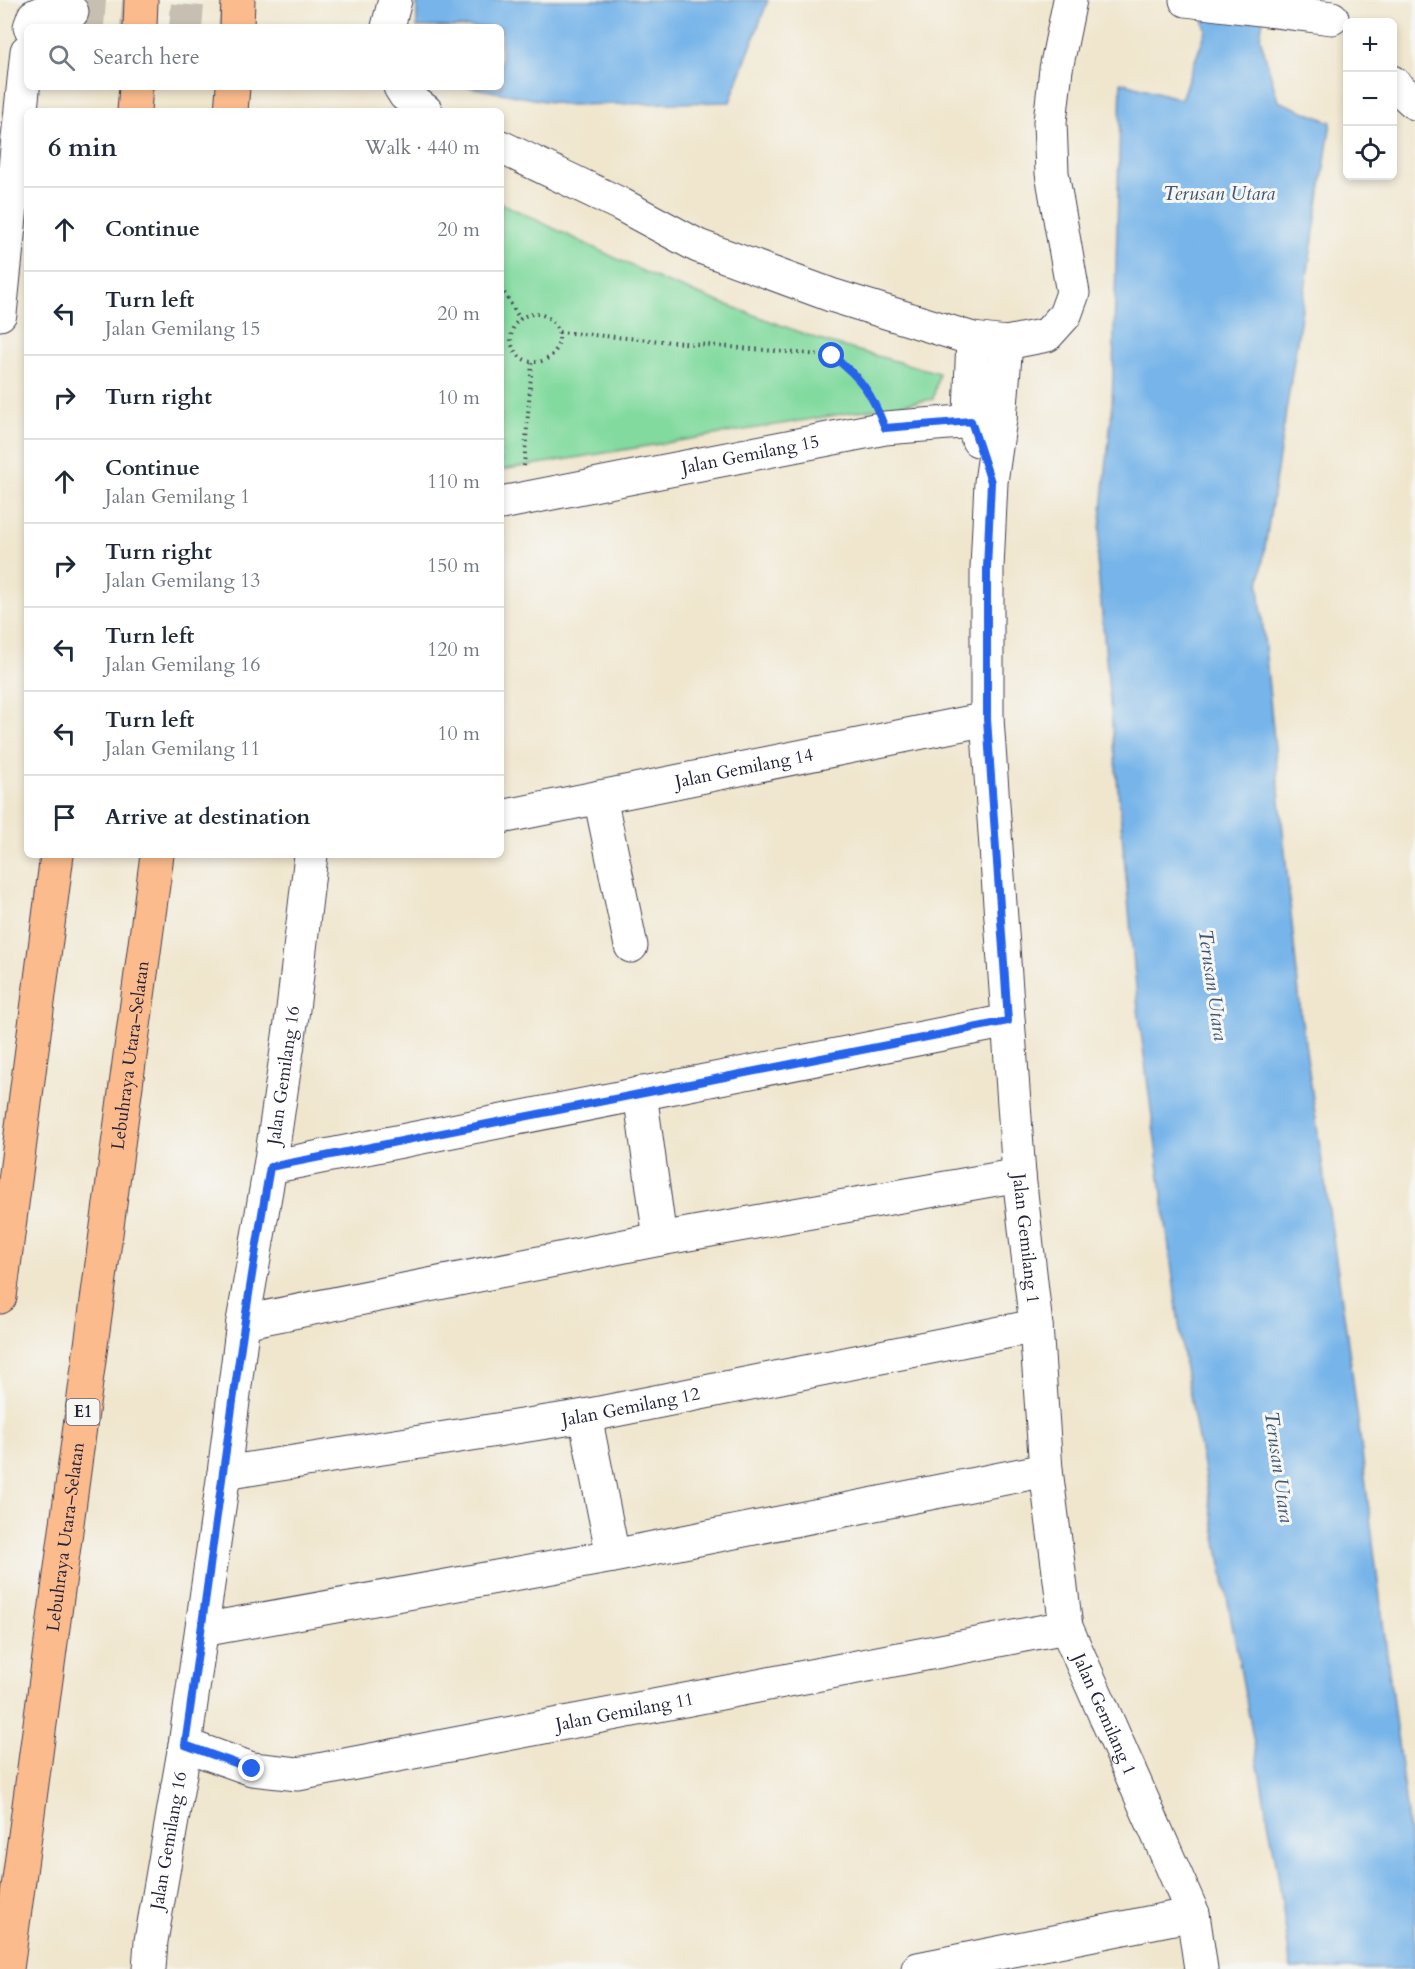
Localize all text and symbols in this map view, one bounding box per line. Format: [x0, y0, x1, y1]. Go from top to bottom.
map controls [1343, 18, 1397, 180]
button: + [1343, 18, 1397, 72]
search box [24, 24, 504, 90]
icon: search [45, 41, 78, 74]
text: Search here [93, 42, 200, 72]
button: − [1343, 72, 1397, 126]
button: locate [1343, 126, 1397, 180]
text: 6 min [48, 130, 117, 165]
text: Walk · 440 m [365, 134, 480, 161]
water label: Terusan Utara [1163, 180, 1275, 207]
icon: ahead [48, 213, 81, 246]
text: Continue [105, 214, 200, 244]
text: 20 m [437, 216, 480, 243]
text: Turn left [105, 285, 194, 315]
icon: left [48, 297, 81, 330]
text: 20 m [437, 300, 480, 327]
text: Jalan Gemilang 15 [105, 315, 261, 342]
route start [818, 342, 844, 368]
icon: right [48, 381, 81, 414]
text: Turn right [105, 382, 212, 412]
text: 10 m [437, 384, 480, 411]
street label: Jalan Gemilang 15 [676, 429, 821, 481]
text: Continue [105, 453, 200, 483]
icon: ahead [48, 465, 81, 498]
text: 110 m [427, 468, 480, 495]
text: Jalan Gemilang 1 [105, 483, 250, 510]
text: Turn right [105, 537, 212, 567]
icon: right [48, 549, 81, 582]
text: 150 m [427, 552, 480, 579]
text: Jalan Gemilang 13 [105, 567, 261, 594]
text: Turn left [105, 621, 194, 651]
icon: left [48, 633, 81, 666]
text: 120 m [427, 636, 480, 663]
text: Jalan Gemilang 16 [105, 651, 261, 678]
text: Turn left [105, 705, 194, 735]
icon: left [48, 717, 81, 750]
text: 10 m [437, 720, 480, 747]
text: Jalan Gemilang 11 [105, 735, 261, 762]
street label: Jalan Gemilang 14 [670, 742, 815, 795]
icon: arrive [48, 801, 81, 834]
text: Arrive at destination [105, 802, 310, 832]
water label: Terusan Utara [1192, 927, 1234, 1043]
street label: Lebuhraya Utara–Selatan [105, 958, 155, 1151]
street label: Jalan Gemilang 16 [260, 1004, 306, 1149]
street label: Jalan Gemilang 1 [1006, 1169, 1046, 1305]
street label: Jalan Gemilang 12 [557, 1381, 702, 1432]
road number: E1 [66, 1399, 100, 1425]
water label: Terusan Utara [1258, 1409, 1300, 1525]
street label: Lebuhraya Utara–Selatan [40, 1440, 90, 1633]
street label: Jalan Gemilang 1 [1065, 1647, 1142, 1779]
street label: Jalan Gemilang 11 [551, 1686, 696, 1737]
route end [238, 1755, 264, 1781]
street label: Jalan Gemilang 16 [144, 1769, 193, 1915]

